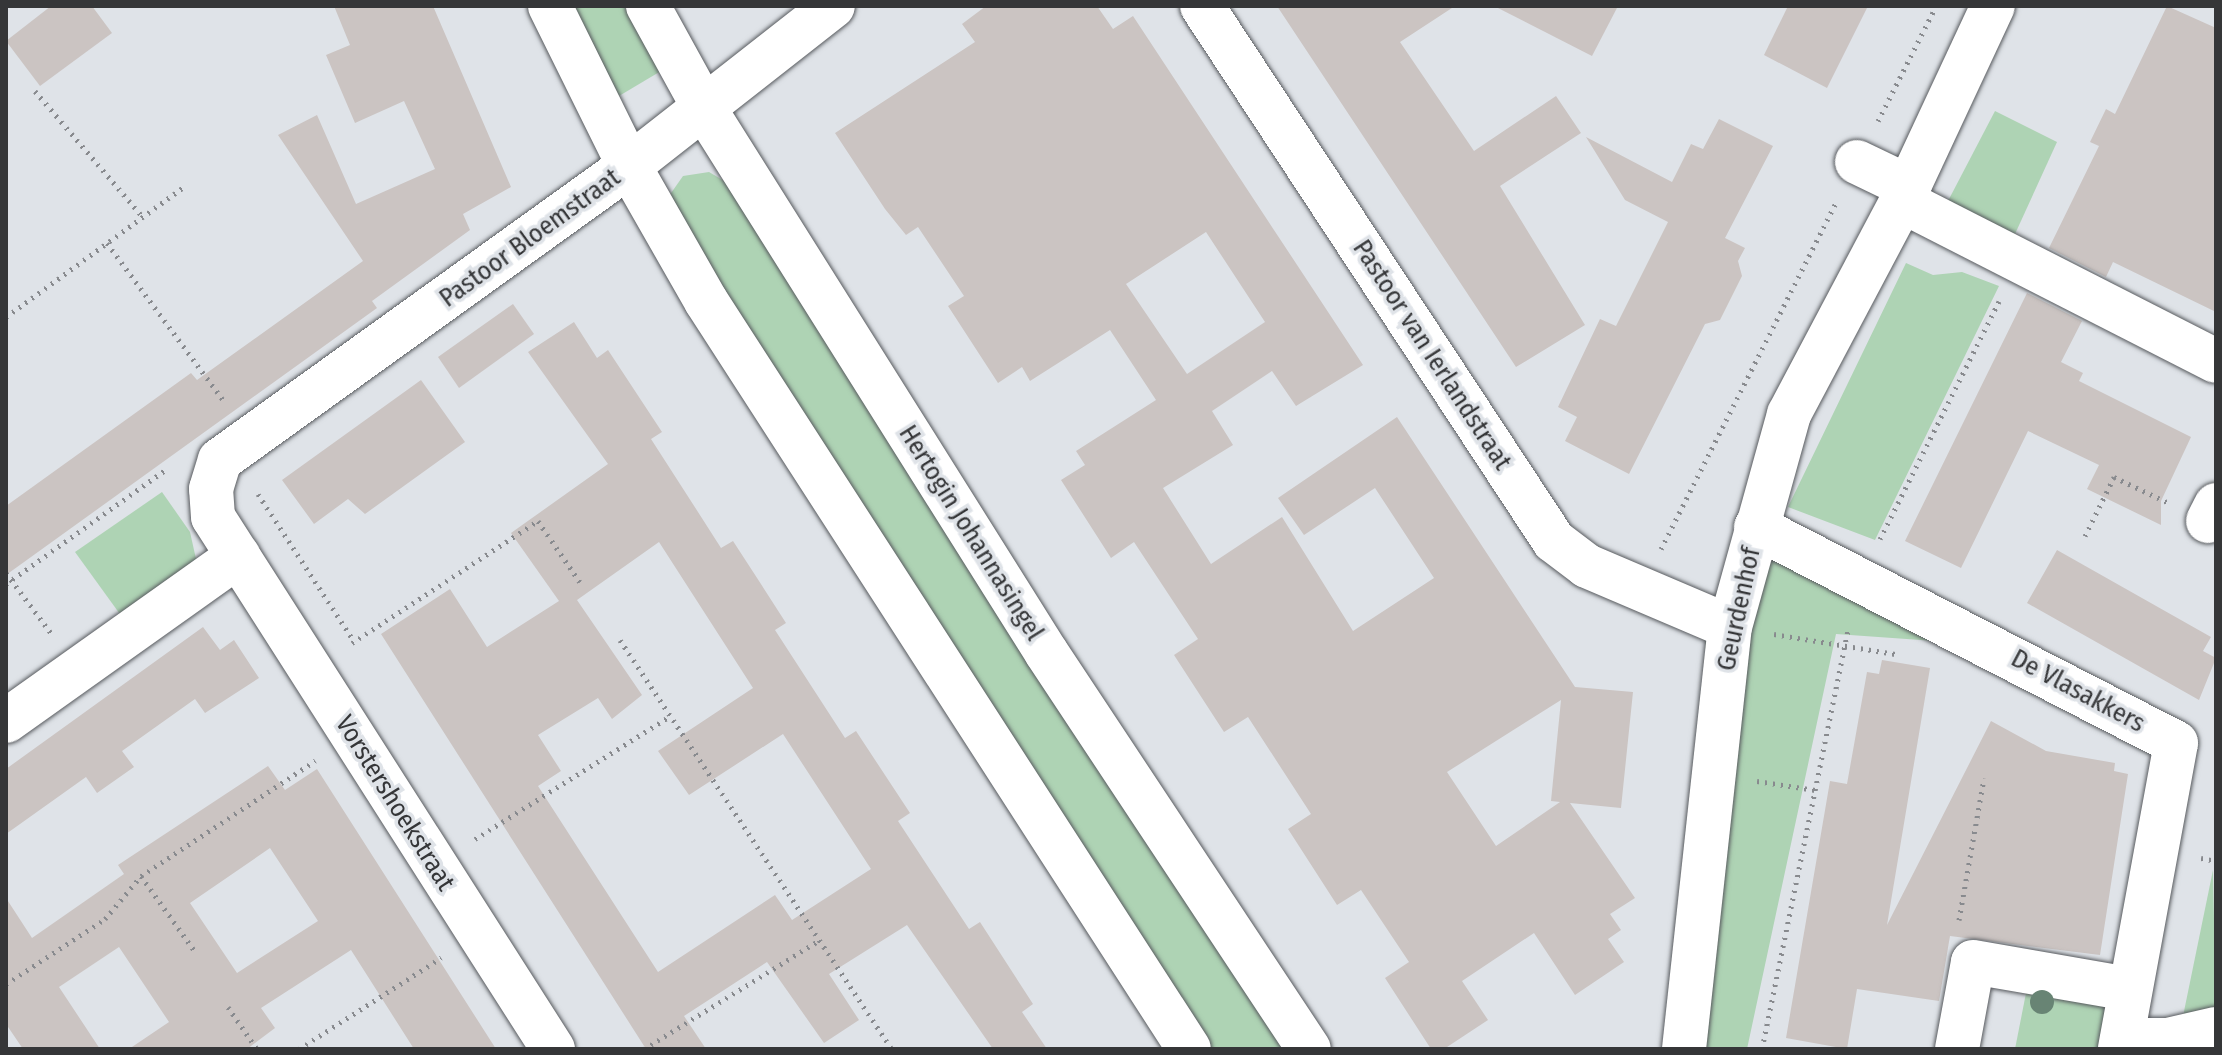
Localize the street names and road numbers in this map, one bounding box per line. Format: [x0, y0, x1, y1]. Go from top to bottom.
street label: Pastoor Bloemstraat [434, 162, 626, 314]
street label: Pastoor van Ierlandstraat [1346, 234, 1518, 476]
street label: Hertogin Johannasingel [892, 420, 1050, 646]
street label: Geurdenhof [1711, 544, 1767, 674]
street label: De Vlasakkers [2006, 643, 2150, 739]
street label: Vorstershoekstraat [329, 710, 461, 896]

